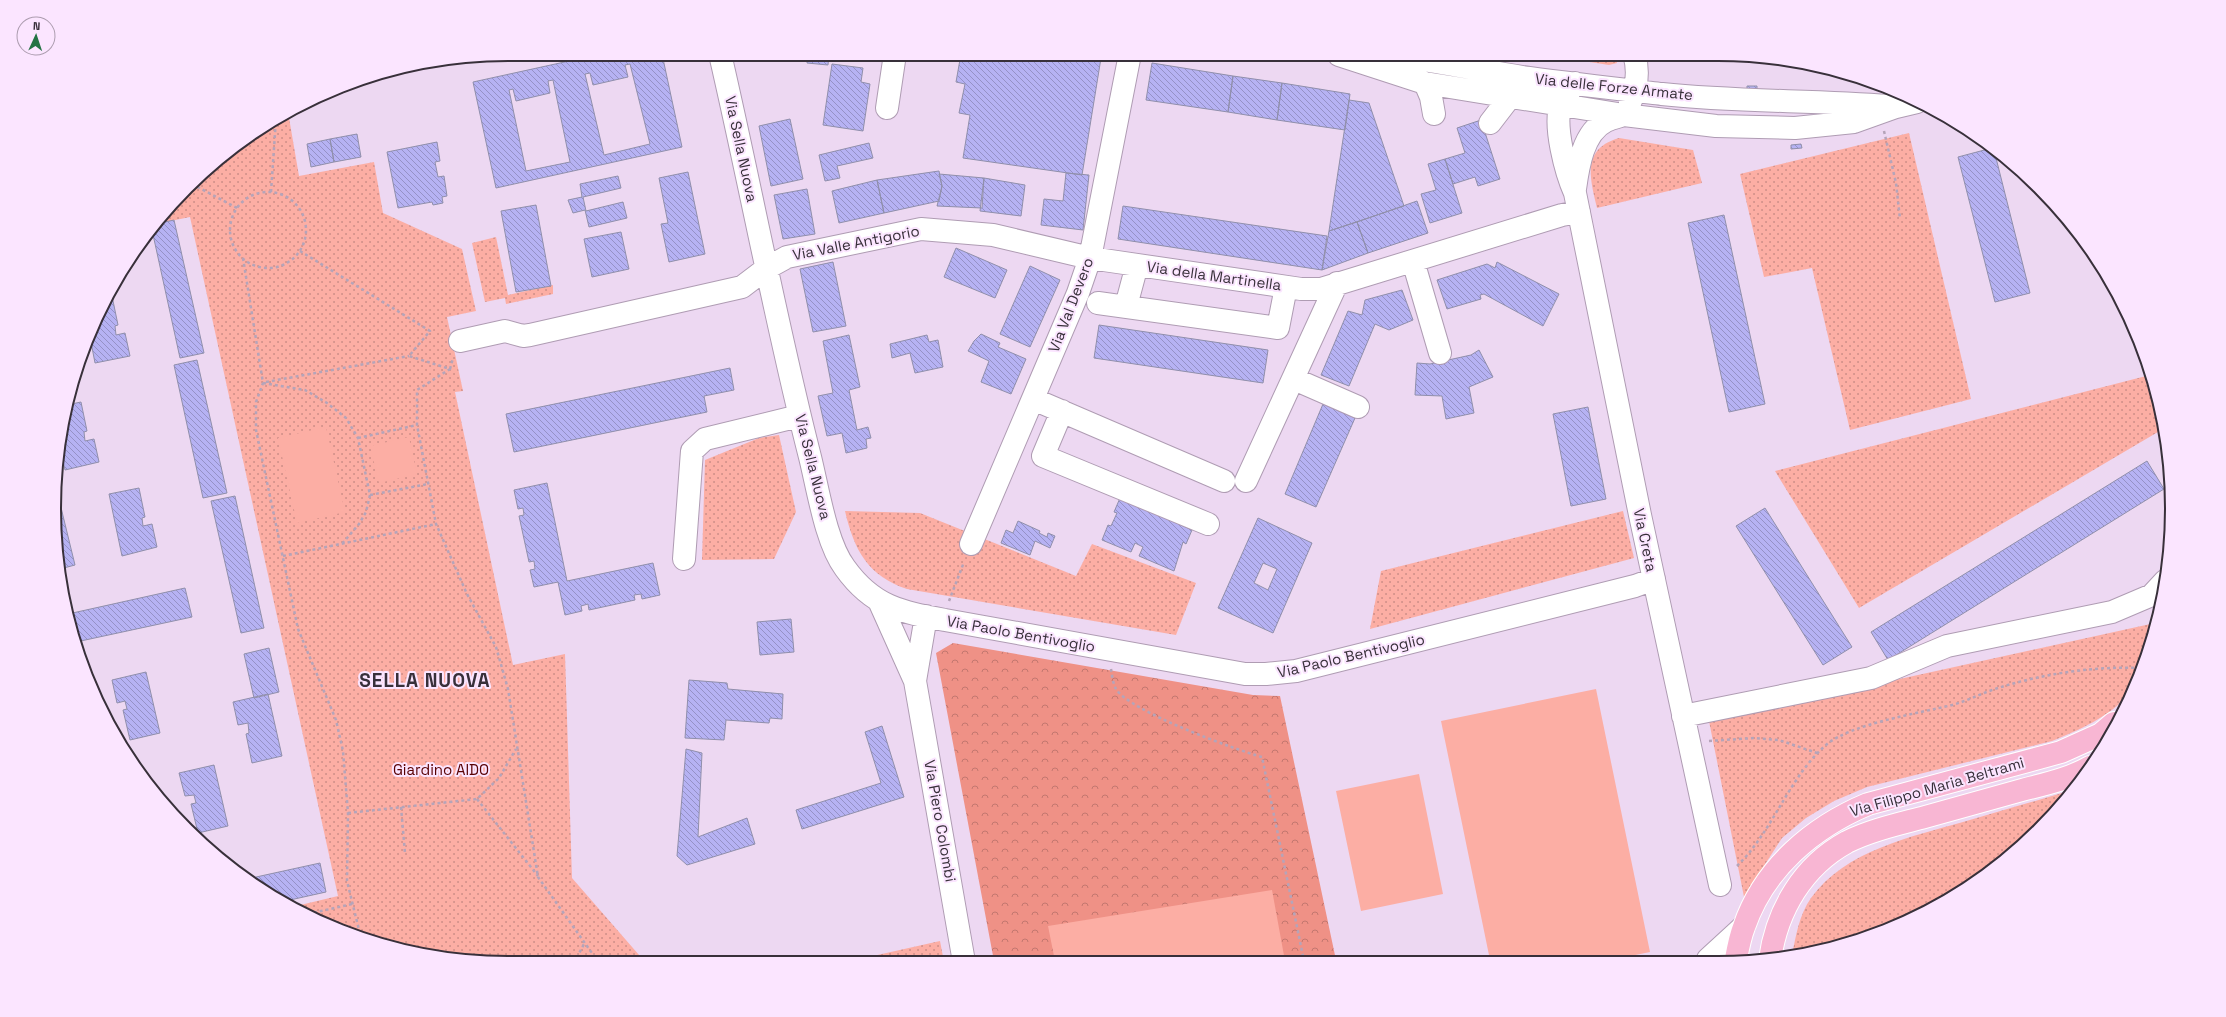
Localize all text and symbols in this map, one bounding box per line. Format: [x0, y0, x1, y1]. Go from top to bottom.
north arrow [16, 16, 56, 56]
text: N [32, 19, 41, 33]
street label: Via delle Forze Armate [1534, 69, 1694, 104]
street label: Via Sella Nuova [721, 94, 762, 204]
street label: Via Valle Antigorio [791, 221, 921, 264]
street label: Via Val Devero [1044, 255, 1097, 355]
street label: Via della Martinella [1146, 257, 1283, 294]
street label: Via Sella Nuova [791, 412, 836, 522]
street label: Via Creta [1629, 506, 1662, 574]
street label: Via Paolo Bentivoglio [945, 611, 1097, 656]
street label: Via Paolo Bentivoglio [1275, 629, 1426, 682]
district label: SELLA NUOVA [359, 668, 491, 693]
street label: Via Filippo Maria Beltrami [1848, 753, 2026, 821]
street label: Via Piero Colombi [920, 758, 961, 883]
park label: Giardino AIDO [393, 760, 489, 779]

